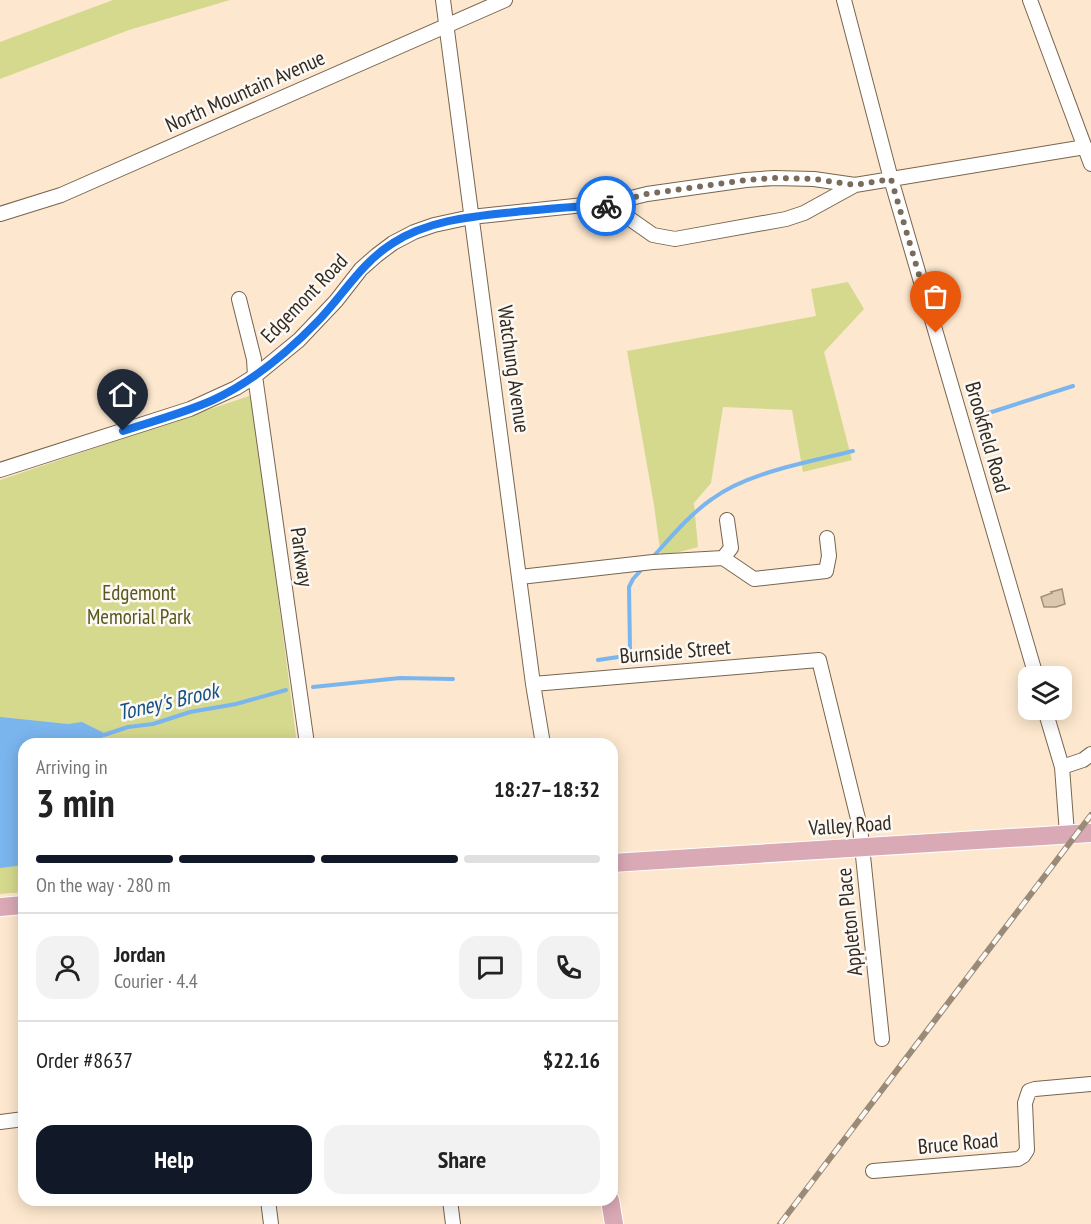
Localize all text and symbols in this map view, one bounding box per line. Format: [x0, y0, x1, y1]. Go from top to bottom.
street label: North Mountain Avenue [161, 44, 329, 138]
courier [576, 176, 636, 236]
icon: bike [590, 190, 623, 223]
street label: Edgemont Road [255, 248, 353, 348]
pin [910, 271, 961, 333]
icon: bag [919, 280, 952, 313]
street label: Watchung Avenue [492, 303, 536, 435]
pin [97, 369, 148, 431]
icon: home [106, 378, 139, 411]
street label: Brookfield Road [959, 378, 1017, 496]
street label: Parkway [284, 525, 320, 589]
park label: Edgemont Memorial Park [87, 579, 191, 630]
street label: Burnside Street [618, 633, 732, 669]
map controls [1018, 666, 1072, 720]
button: layers [1018, 666, 1072, 720]
water label: Toney's Brook [115, 675, 224, 726]
text: Arriving in [36, 754, 108, 780]
text: 18:27–18:32 [494, 775, 600, 803]
text: 3 min [36, 777, 115, 828]
street label: Valley Road [807, 809, 892, 841]
street label: Appleton Place [830, 867, 868, 977]
text: On the way · 280 m [36, 872, 171, 898]
button: person [36, 936, 99, 999]
button: chat [459, 936, 522, 999]
button: phone [537, 936, 600, 999]
text: Jordan [114, 940, 165, 968]
text: Courier · 4.4 [114, 968, 198, 994]
text: Order #8637 [36, 1046, 133, 1074]
text: $22.16 [543, 1046, 600, 1074]
button: Help [36, 1125, 312, 1194]
button: Share [324, 1125, 600, 1194]
street label: Bruce Road [917, 1126, 999, 1160]

